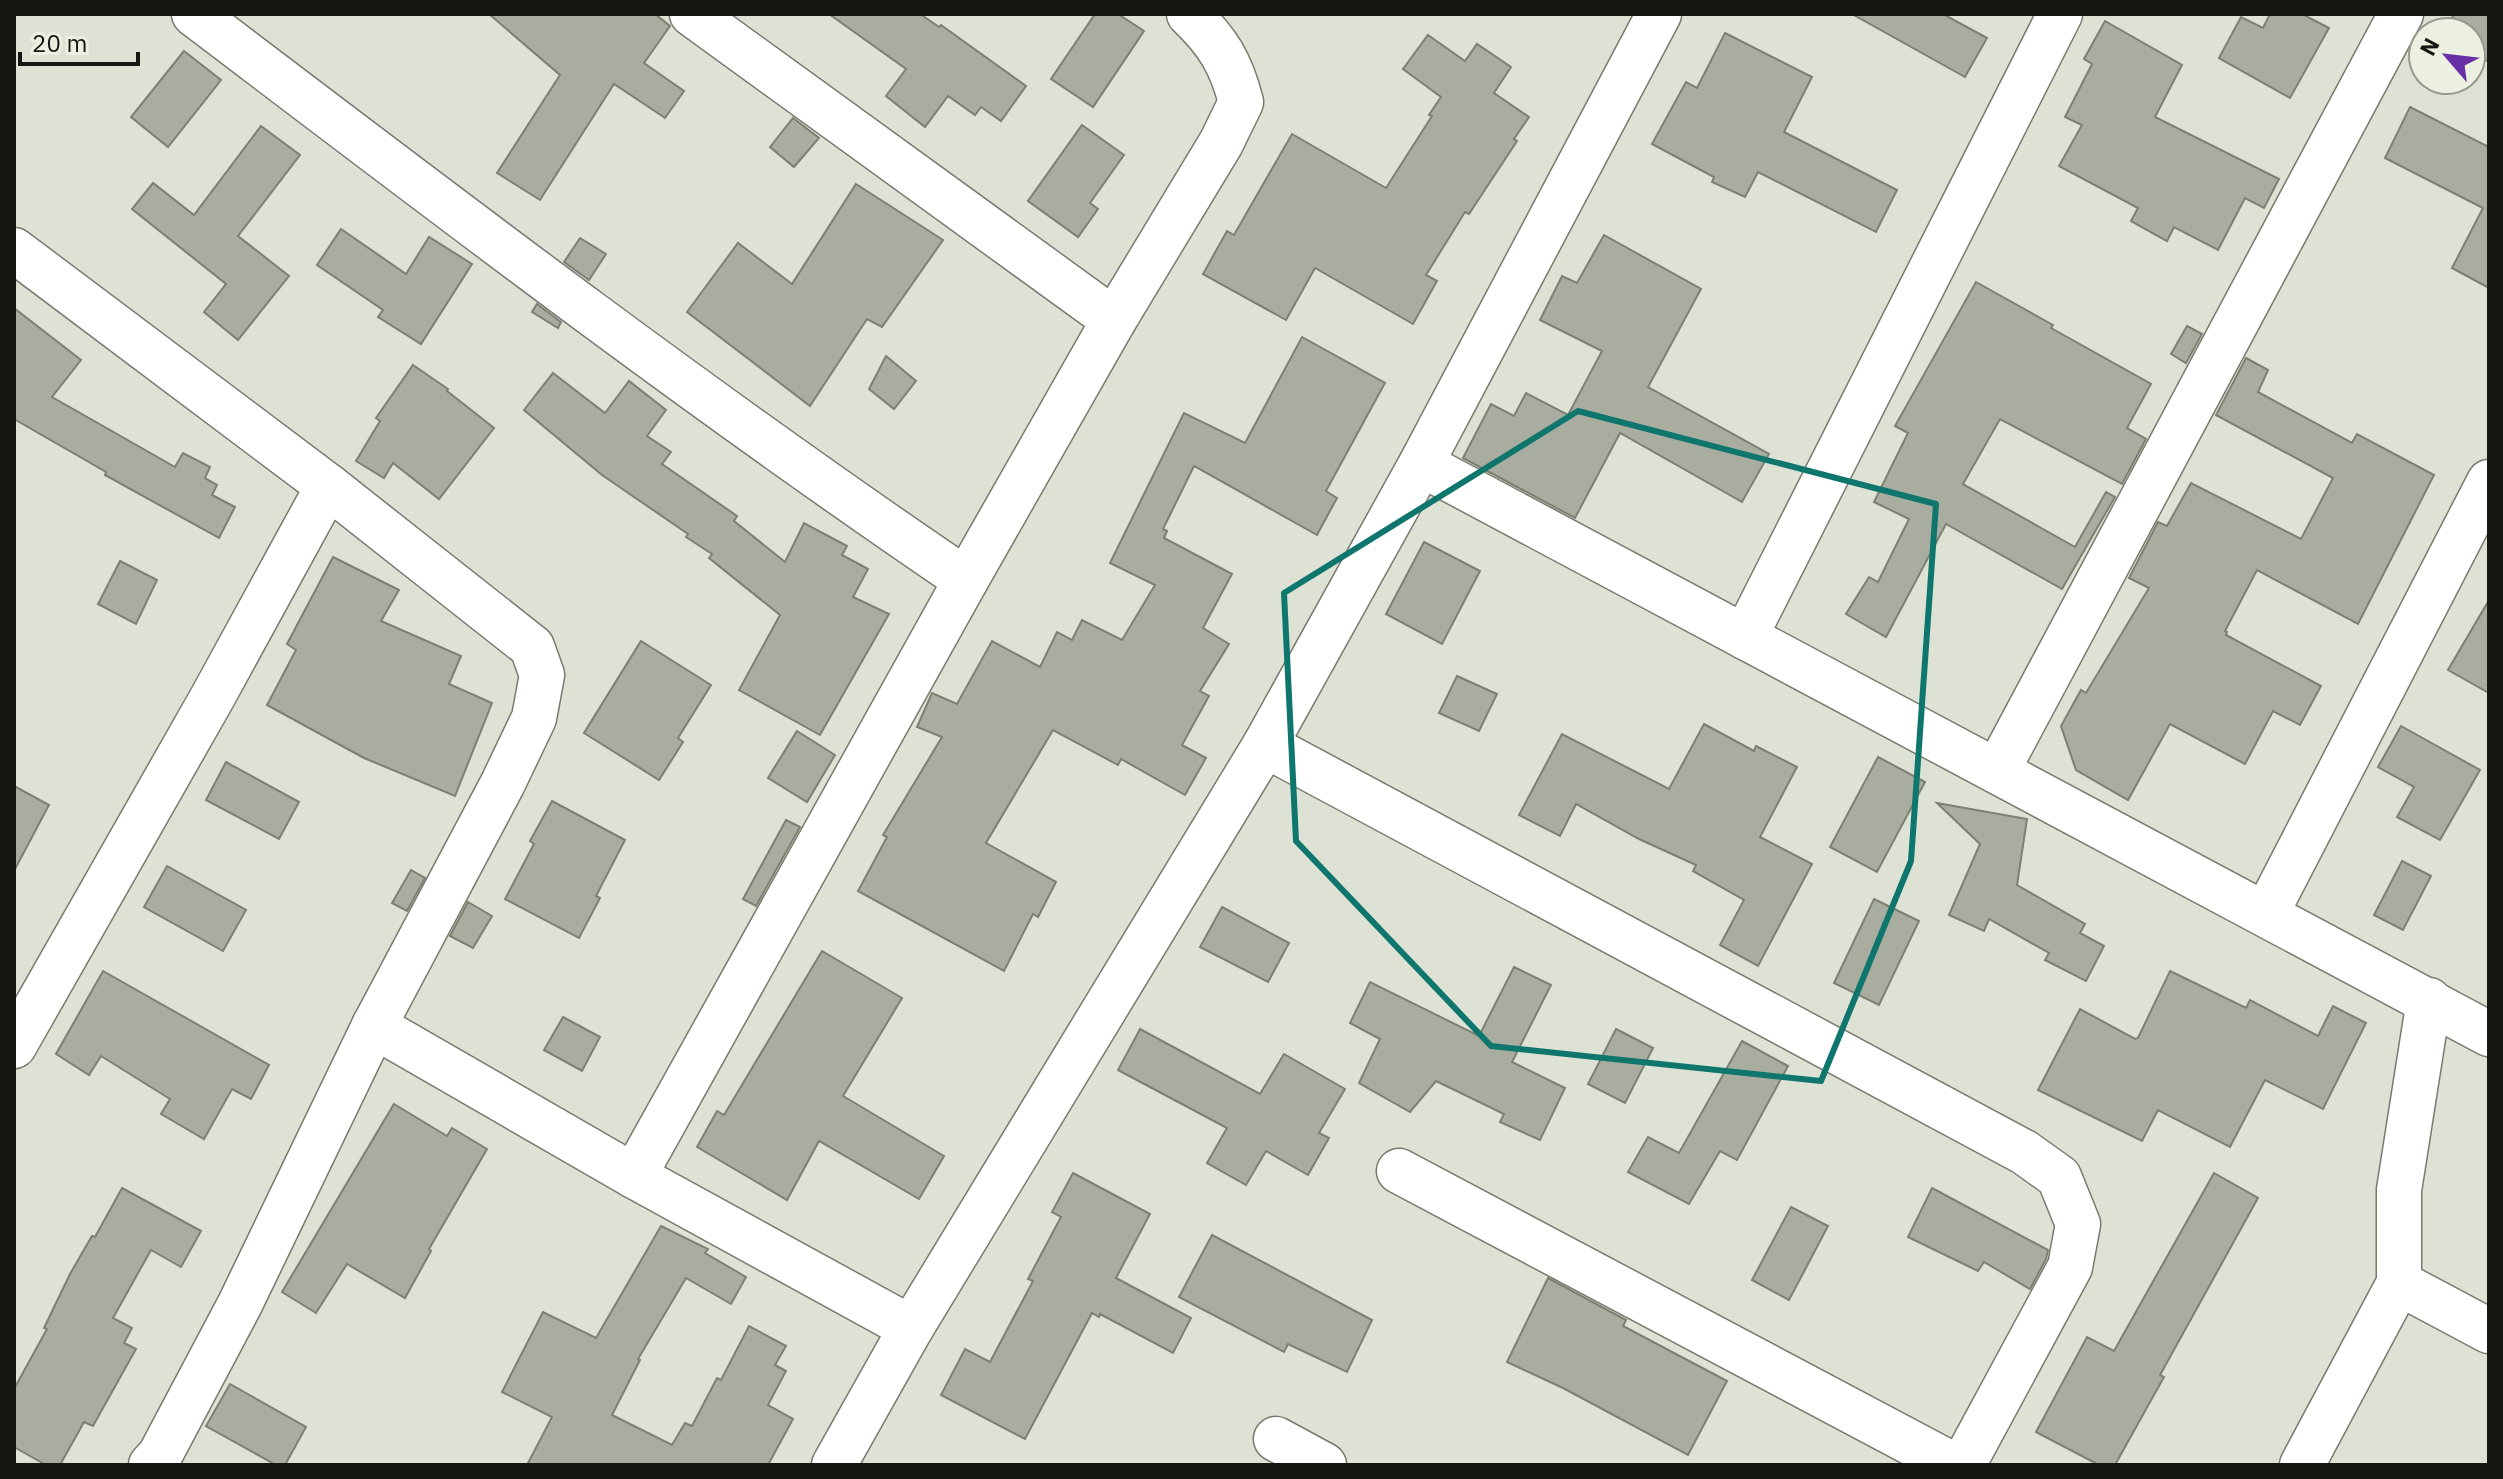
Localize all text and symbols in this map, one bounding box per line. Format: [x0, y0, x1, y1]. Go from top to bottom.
scale bar [20, 16, 138, 66]
north arrow [2407, 16, 2487, 96]
text: 20 m [32, 27, 87, 59]
text: N [2412, 33, 2445, 60]

